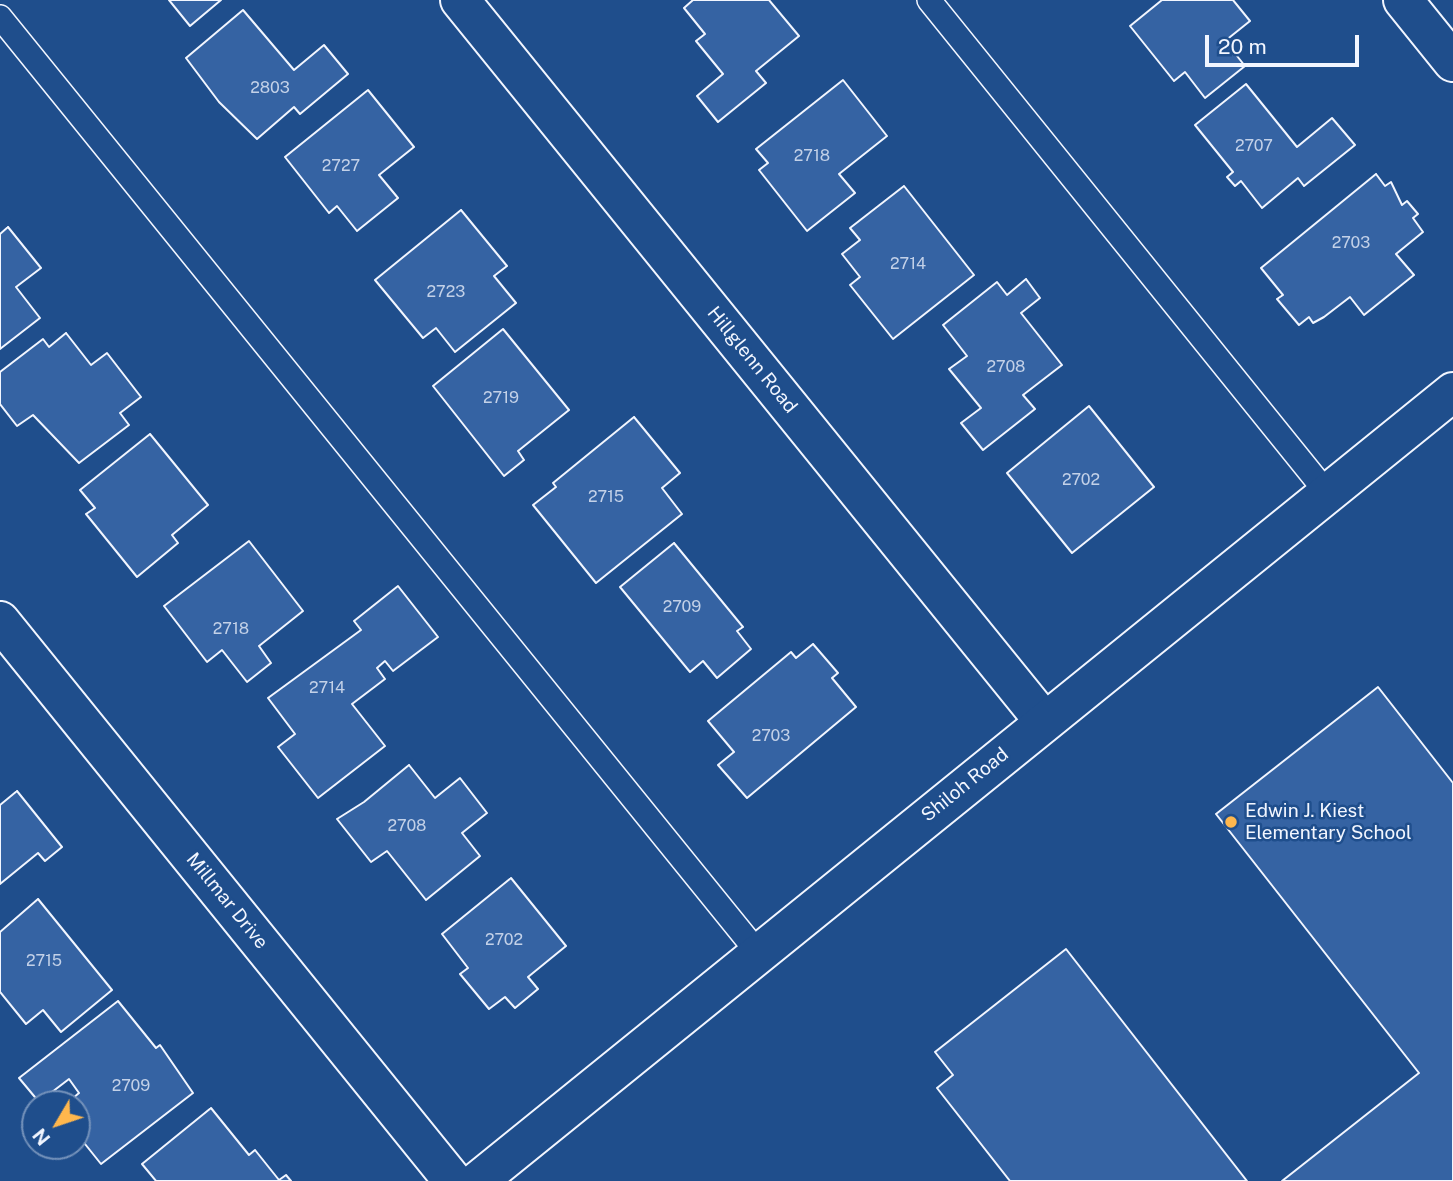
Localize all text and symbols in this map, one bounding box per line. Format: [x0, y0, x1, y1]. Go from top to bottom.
scale bar [1208, 21, 1362, 65]
text: 20 m [1218, 34, 1267, 59]
house number: 2803 [250, 78, 290, 98]
house number: 2707 [1235, 136, 1273, 156]
house number: 2718 [794, 146, 830, 166]
house number: 2727 [322, 156, 360, 176]
house number: 2703 [1332, 233, 1370, 253]
house number: 2714 [890, 254, 926, 274]
house number: 2723 [427, 282, 465, 302]
street label: Hillglenn Road [702, 302, 802, 418]
house number: 2708 [987, 357, 1025, 377]
house number: 2719 [483, 388, 519, 408]
house number: 2702 [1062, 470, 1100, 490]
house number: 2715 [588, 487, 624, 507]
house number: 2709 [663, 597, 701, 617]
house number: 2718 [213, 619, 249, 639]
house number: 2714 [309, 678, 345, 698]
house number: 2703 [752, 726, 790, 746]
street label: Shiloh Road [917, 743, 1013, 827]
place label: Edwin J. Kiest Elementary School [1245, 800, 1412, 844]
marker: Edwin J. Kiest Elementary School [1223, 814, 1239, 830]
house number: 2708 [388, 816, 426, 836]
street label: Millmar Drive [181, 848, 273, 954]
house number: 2702 [485, 930, 523, 950]
house number: 2715 [26, 951, 62, 971]
house number: 2709 [112, 1076, 150, 1096]
north arrow [21, 1090, 91, 1160]
text: N [28, 1124, 54, 1150]

